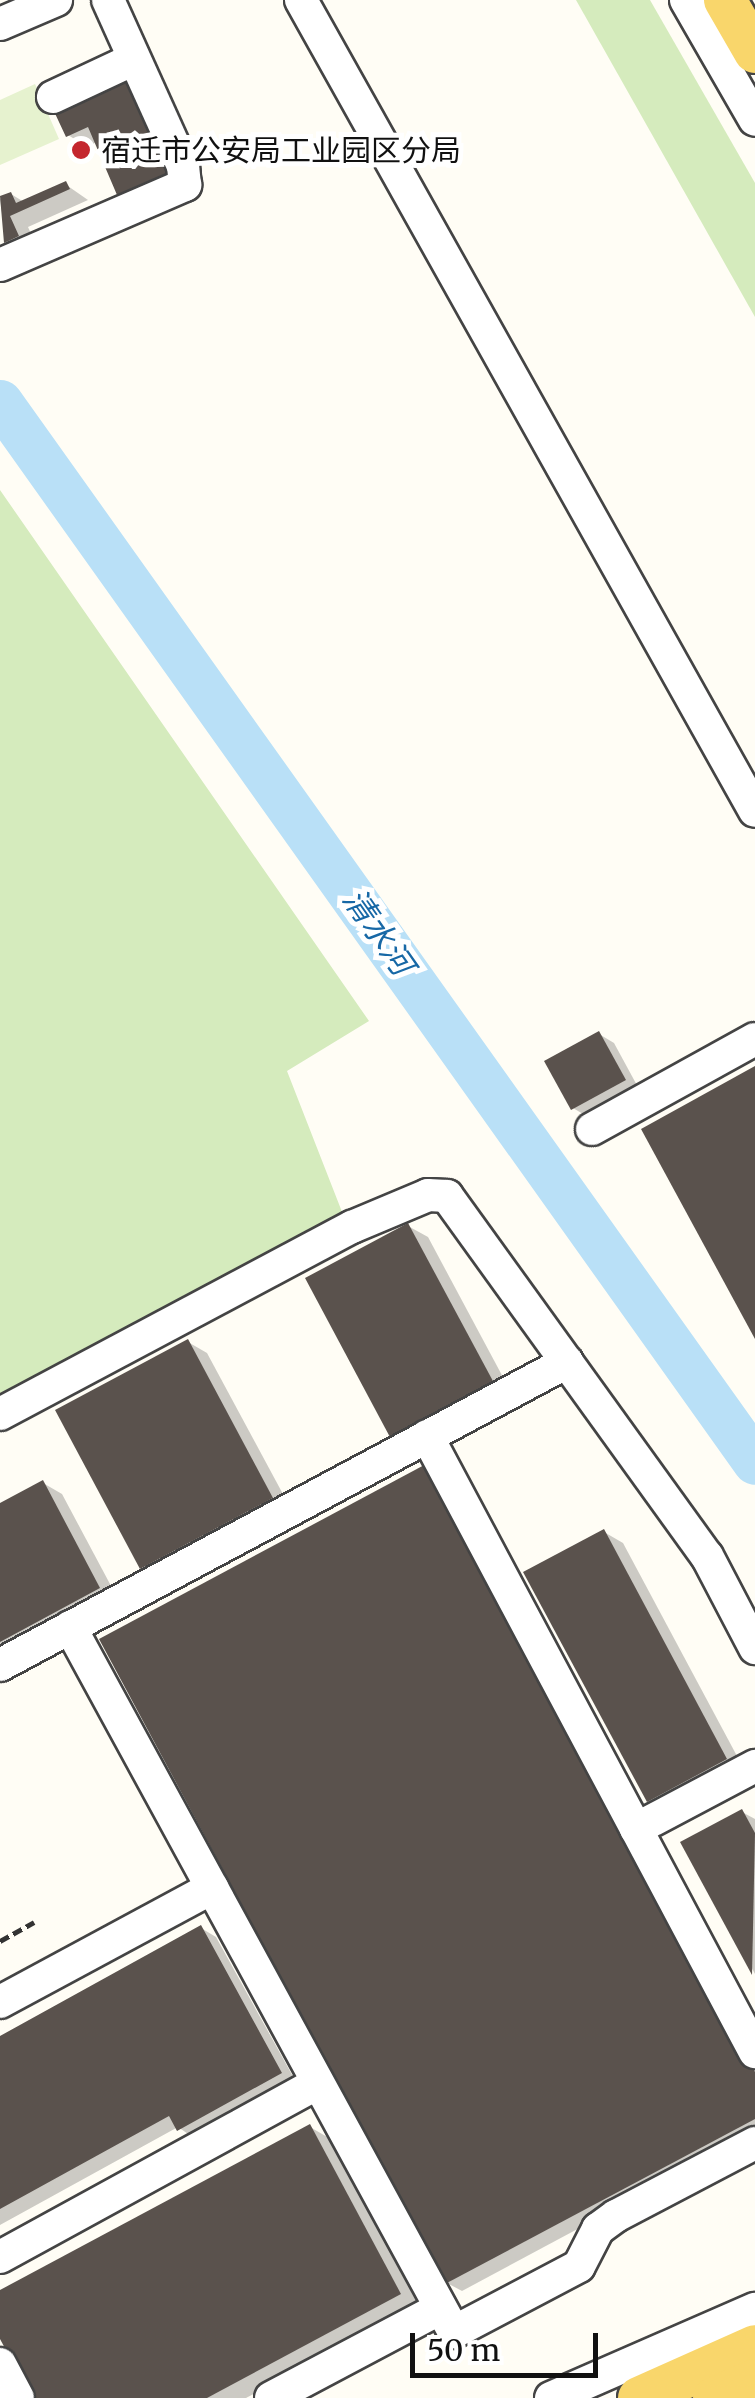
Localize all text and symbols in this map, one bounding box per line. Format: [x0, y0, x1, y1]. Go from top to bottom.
place label: 宿迁市公安局工业园区分局 [101, 132, 461, 168]
marker: 宿迁市公安局工业园区分局 [70, 139, 92, 161]
water label: 清水河 [335, 882, 421, 982]
scale bar [415, 2313, 602, 2375]
text: 50 m [427, 2331, 500, 2369]

